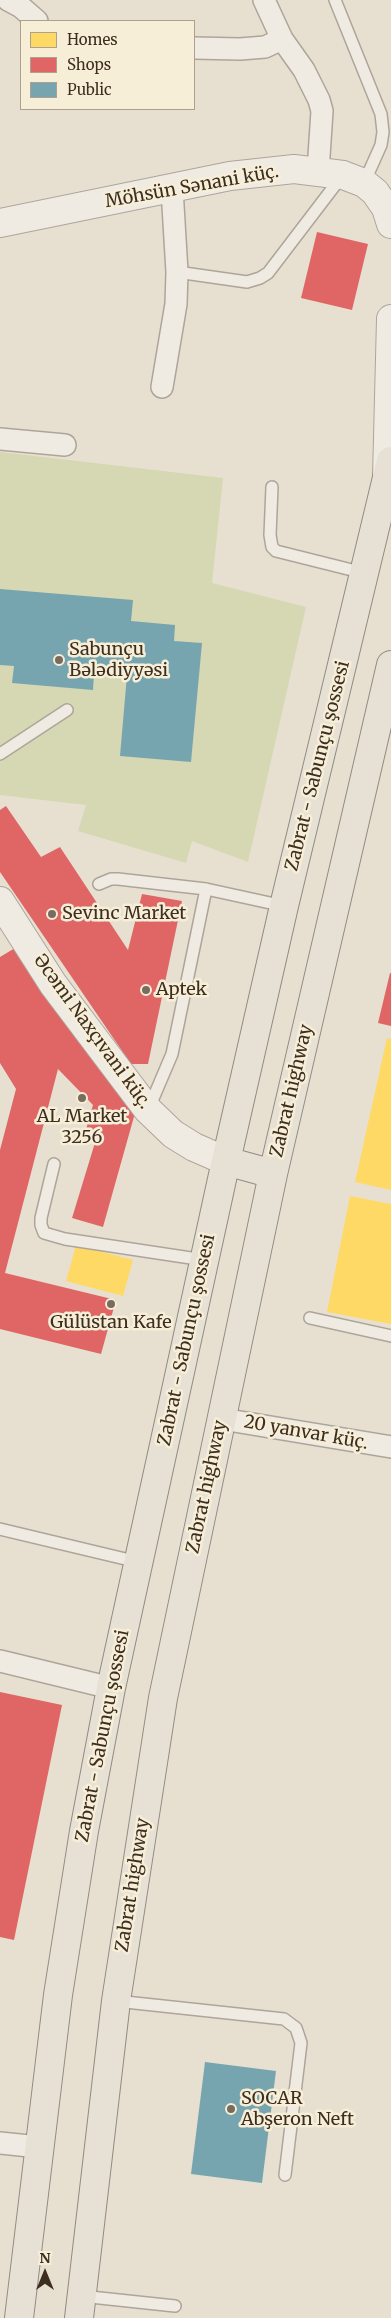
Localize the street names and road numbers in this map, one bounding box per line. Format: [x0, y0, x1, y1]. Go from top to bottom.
street label: Möhsün Sənani küç. [103, 161, 281, 213]
street label: Zabrat - Sabunçu şossesi [281, 659, 355, 873]
street label: Əcəmi Naxçıvani küç. [29, 951, 155, 1113]
street label: Zabrat highway [266, 1023, 318, 1159]
street label: Zabrat - Sabunçu şossesi [154, 1232, 220, 1448]
street label: 20 yanvar küç. [242, 1411, 370, 1455]
street label: Zabrat highway [182, 1418, 232, 1556]
street label: Zabrat - Sabunçu şossesi [72, 1628, 134, 1844]
street label: Zabrat highway [112, 1816, 154, 1954]

